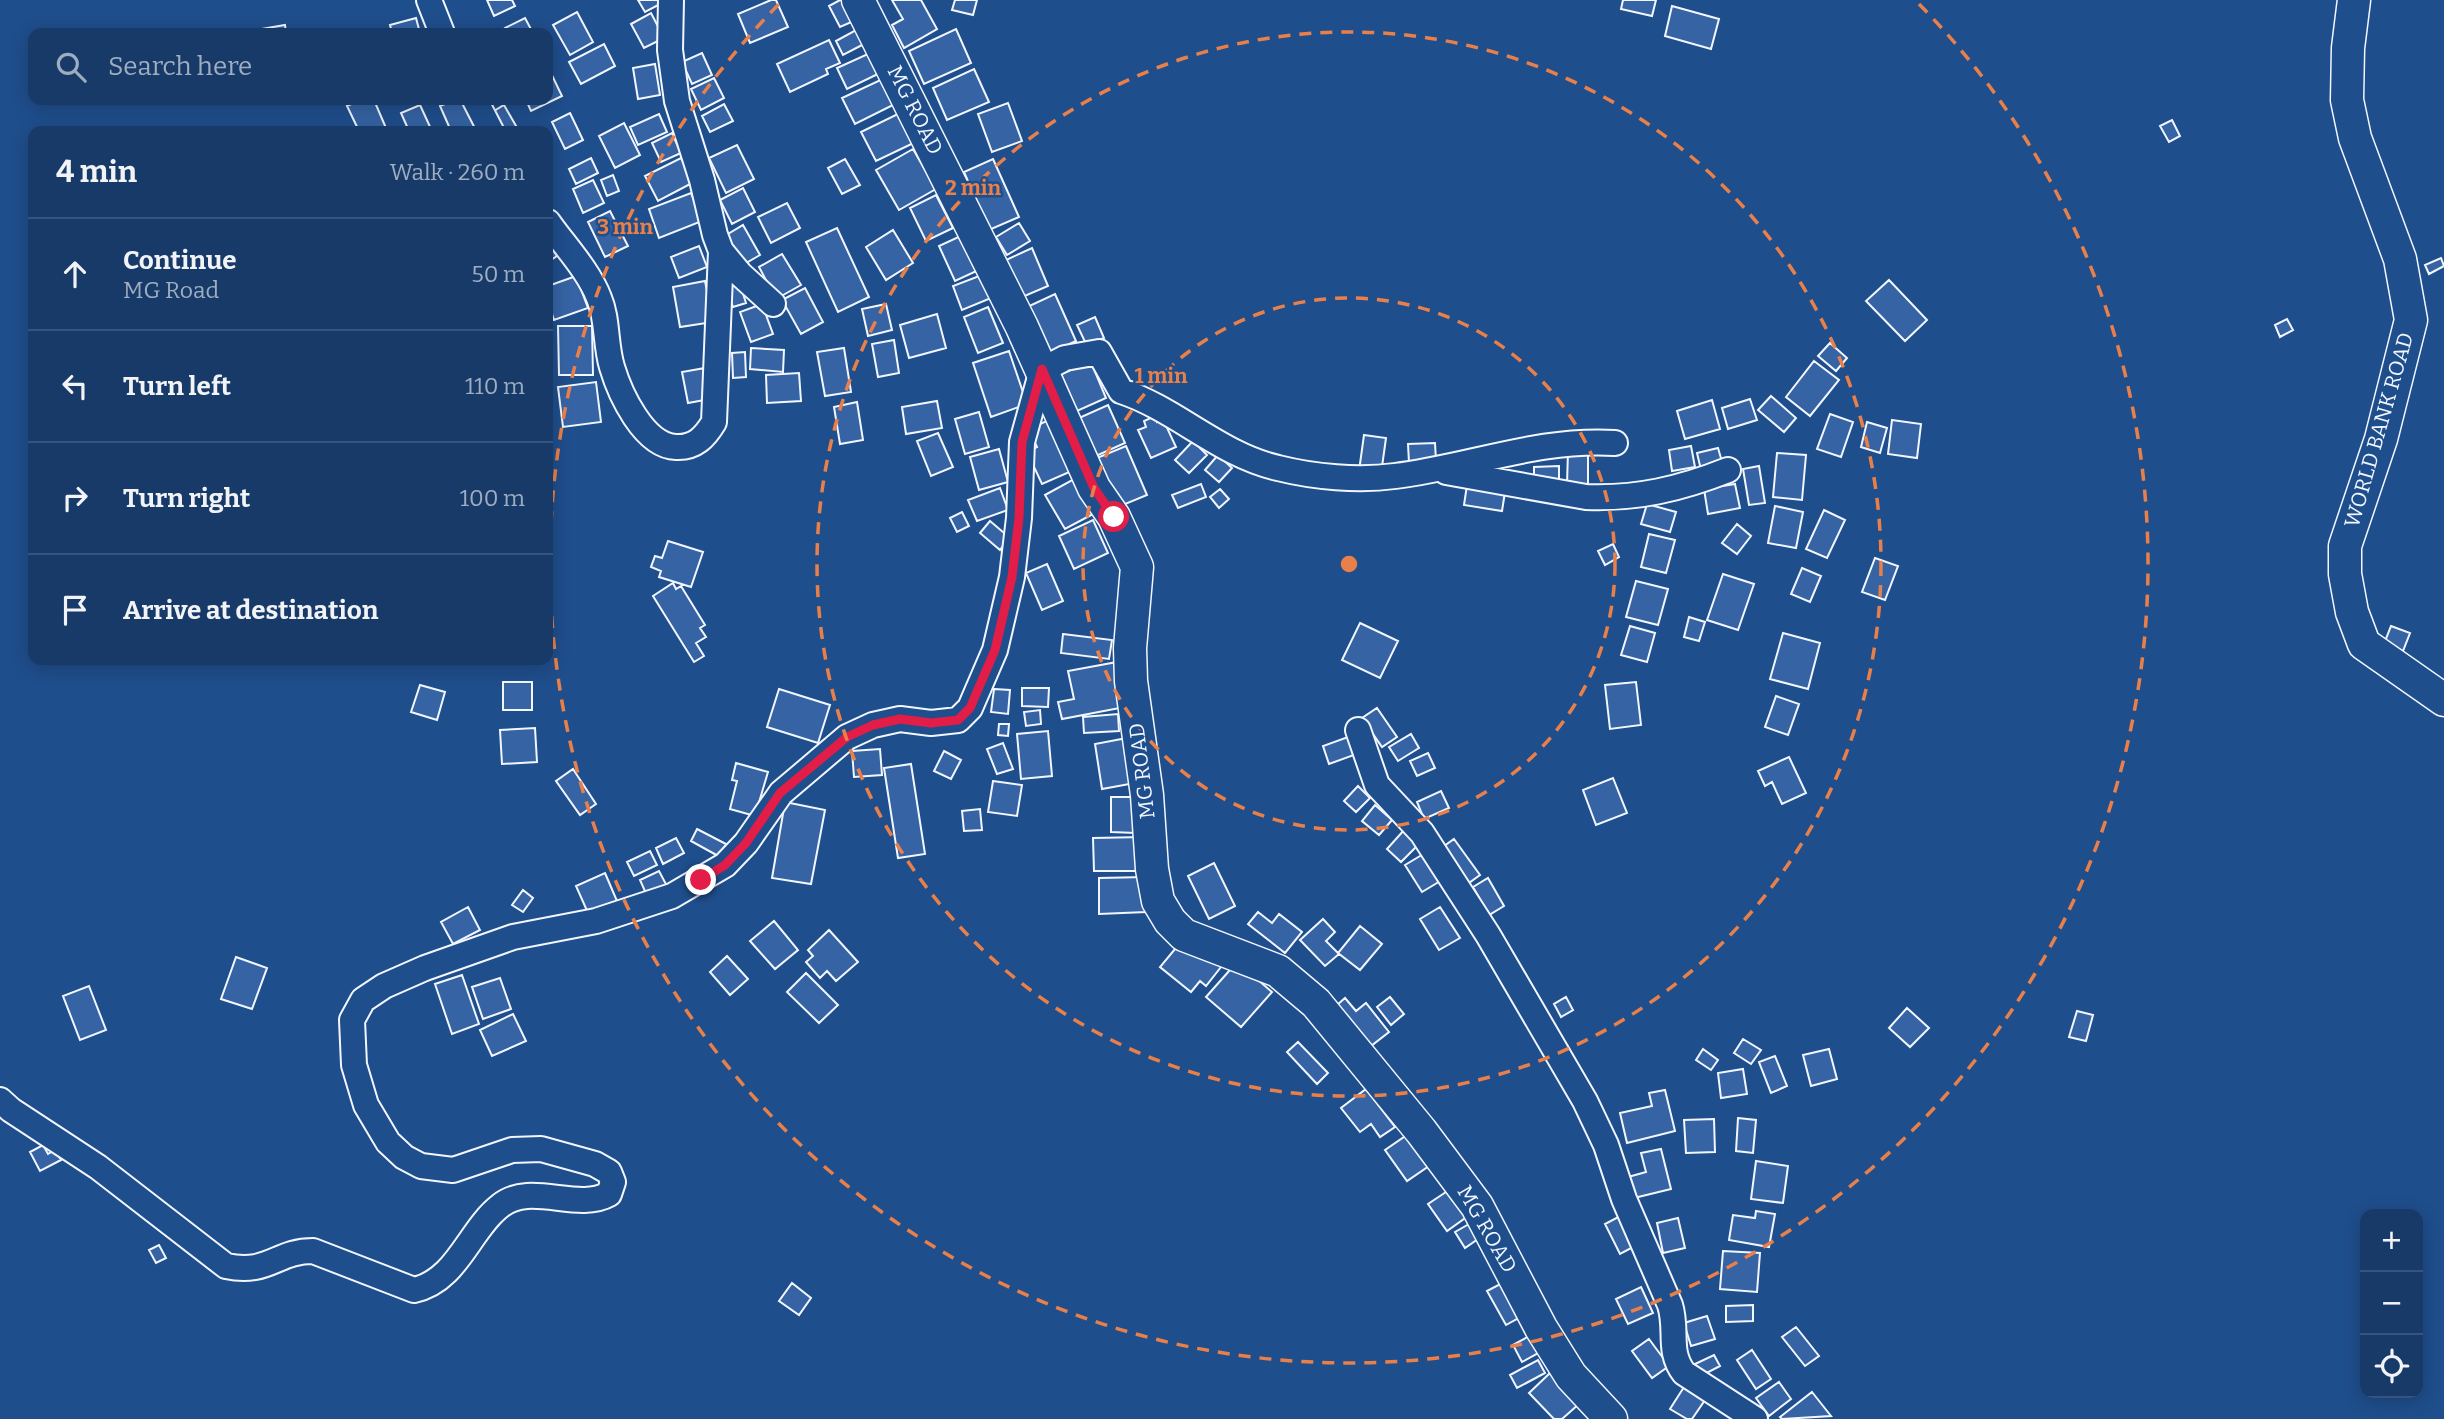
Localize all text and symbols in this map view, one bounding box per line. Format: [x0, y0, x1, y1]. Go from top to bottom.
search box [28, 28, 553, 105]
icon: search [52, 48, 90, 86]
text: Search here [108, 51, 252, 82]
street label: MG ROAD [882, 61, 948, 159]
text: 4 min [56, 154, 137, 190]
text: Walk · 260 m [390, 158, 525, 186]
text: 2 min [945, 175, 1001, 201]
text: 3 min [597, 214, 654, 240]
text: Continue [123, 245, 237, 276]
icon: ahead [56, 255, 94, 293]
text: 50 m [471, 260, 525, 288]
text: MG Road [123, 276, 219, 304]
street label: WORLD BANK ROAD [2339, 330, 2419, 530]
text: 1 min [1134, 363, 1188, 389]
icon: left [56, 367, 94, 405]
text: Turn left [123, 371, 231, 402]
text: 110 m [465, 372, 525, 400]
icon: right [56, 479, 94, 517]
text: Turn right [123, 483, 250, 514]
text: 100 m [460, 484, 525, 512]
route start [1098, 501, 1129, 532]
centre of rings [1337, 552, 1361, 576]
icon: arrive [56, 591, 94, 629]
text: Arrive at destination [123, 595, 378, 626]
street label: MG ROAD [1123, 722, 1161, 820]
route end [685, 864, 716, 895]
street label: MG ROAD [1452, 1181, 1522, 1277]
map controls [2360, 1209, 2423, 1398]
button: + [2360, 1209, 2423, 1272]
button: − [2360, 1272, 2423, 1335]
button: locate [2360, 1335, 2423, 1398]

